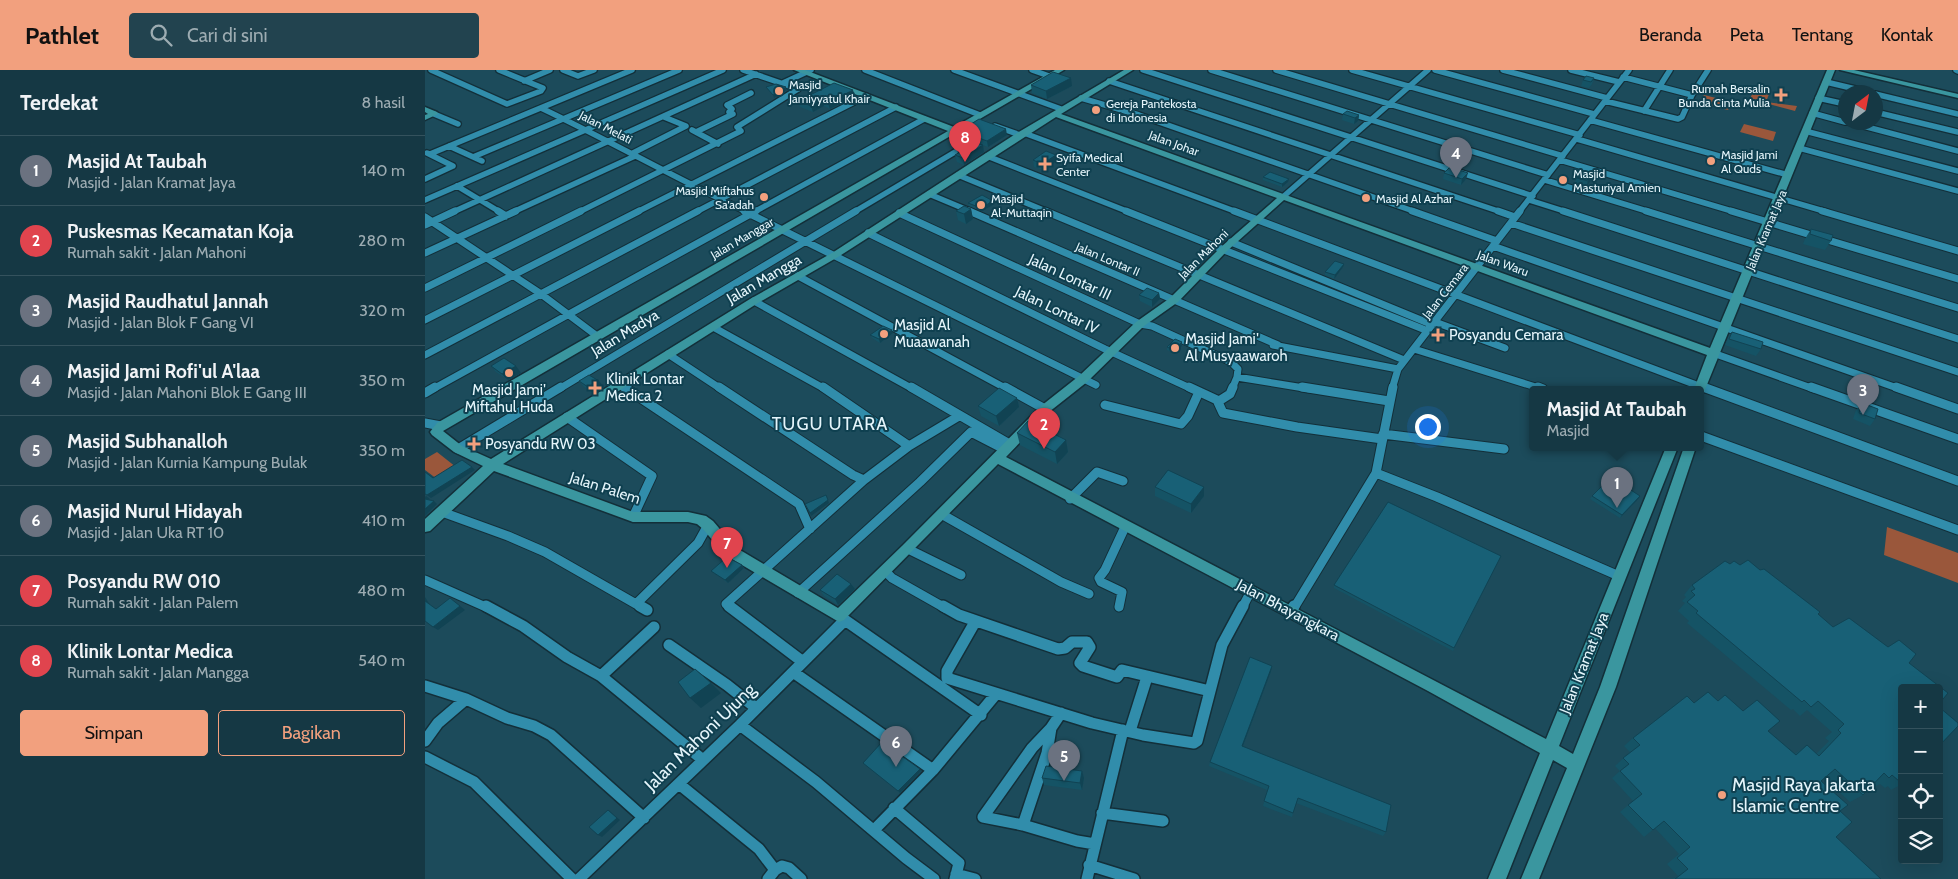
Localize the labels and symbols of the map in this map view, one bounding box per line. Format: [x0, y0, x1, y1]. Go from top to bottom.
place label: Masjid Jamiyyatul Khair [788, 77, 870, 106]
place label: Rumah Bersalin Bunda Cinta Mulia [1678, 81, 1770, 110]
marker: Masjid Jamiyyatul Khair [773, 85, 785, 97]
north arrow [1838, 85, 1883, 130]
marker: Rumah Bersalin Bunda Cinta Mulia [1774, 88, 1788, 102]
place label: Gereja Pantekosta di Indonesia [1106, 96, 1197, 125]
marker: Gereja Pantekosta di Indonesia [1090, 104, 1102, 116]
street label: Jalan Melati [576, 107, 635, 147]
pin: 8 [949, 121, 981, 162]
street label: Jalan Johar [1146, 127, 1201, 159]
pin: 4 [1440, 137, 1472, 178]
place label: Masjid Jami Al Quds [1721, 147, 1778, 176]
place label: Syifa Medical Center [1056, 150, 1123, 179]
marker: Masjid Jami Al Quds [1705, 155, 1717, 167]
marker: Syifa Medical Center [1038, 157, 1052, 171]
place label: Masjid Masturiyal Amien [1573, 166, 1661, 195]
marker: Masjid Masturiyal Amien [1557, 174, 1569, 186]
place label: Masjid Miftahus Sa'adah [675, 183, 754, 212]
street label: Jalan Kramat Jaya [1742, 187, 1790, 273]
marker: Masjid Miftahus Sa'adah [758, 191, 770, 203]
place label: Masjid Al-Muttaqin [991, 191, 1052, 220]
place label: Masjid Al Azhar [1376, 191, 1453, 206]
marker: Masjid Al Azhar [1360, 192, 1372, 204]
marker: Masjid Al-Muttaqin [975, 199, 987, 211]
street label: Jalan Manggar [707, 214, 776, 263]
street label: Jalan Mahoni [1174, 226, 1231, 283]
street label: Jalan Lontar II [1073, 238, 1142, 279]
street label: Jalan Waru [1474, 246, 1531, 279]
street label: Jalan Mangga [723, 250, 805, 308]
street label: Jalan Lontar III [1025, 250, 1114, 304]
street label: Jalan Cemara [1418, 260, 1471, 322]
street label: Jalan Lontar IV [1011, 282, 1102, 338]
street label: Jalan Madya [587, 305, 663, 361]
place label: Masjid Al Muaawanah [894, 316, 970, 351]
place label: Posyandu Cemara [1449, 326, 1564, 344]
marker: Masjid Al Muaawanah [878, 328, 890, 340]
marker: Posyandu Cemara [1431, 328, 1445, 342]
place label: Masjid Jami' Al Musyaawaroh [1185, 330, 1288, 365]
marker: Masjid Jami' Al Musyaawaroh [1169, 342, 1181, 354]
marker: Masjid Jami' Miftahul Huda [503, 367, 515, 379]
place label: Klinik Lontar Medica 2 [606, 370, 684, 405]
pin: 3 [1847, 374, 1879, 415]
place label: Masjid Jami' Miftahul Huda [464, 381, 554, 416]
marker: Klinik Lontar Medica 2 [588, 381, 602, 395]
pin: 2 [1028, 408, 1060, 449]
district label: TUGU UTARA [772, 413, 888, 435]
your location [1415, 414, 1441, 440]
place label: Posyandu RW 03 [485, 435, 596, 453]
marker: Posyandu RW 03 [467, 437, 481, 451]
pin: 1 [1601, 467, 1633, 508]
street label: Jalan Palem [566, 468, 643, 508]
pin: 7 [711, 527, 743, 568]
street label: Jalan Bhayangkara [1233, 575, 1343, 645]
street label: Jalan Kramat Jaya [1555, 609, 1613, 717]
street label: Jalan Mahoni Ujung [639, 678, 761, 796]
pin: 6 [880, 726, 912, 767]
pin: 5 [1048, 740, 1080, 781]
place label: Masjid Raya Jakarta Islamic Centre [1732, 774, 1875, 817]
marker: Masjid Raya Jakarta Islamic Centre [1716, 789, 1728, 801]

